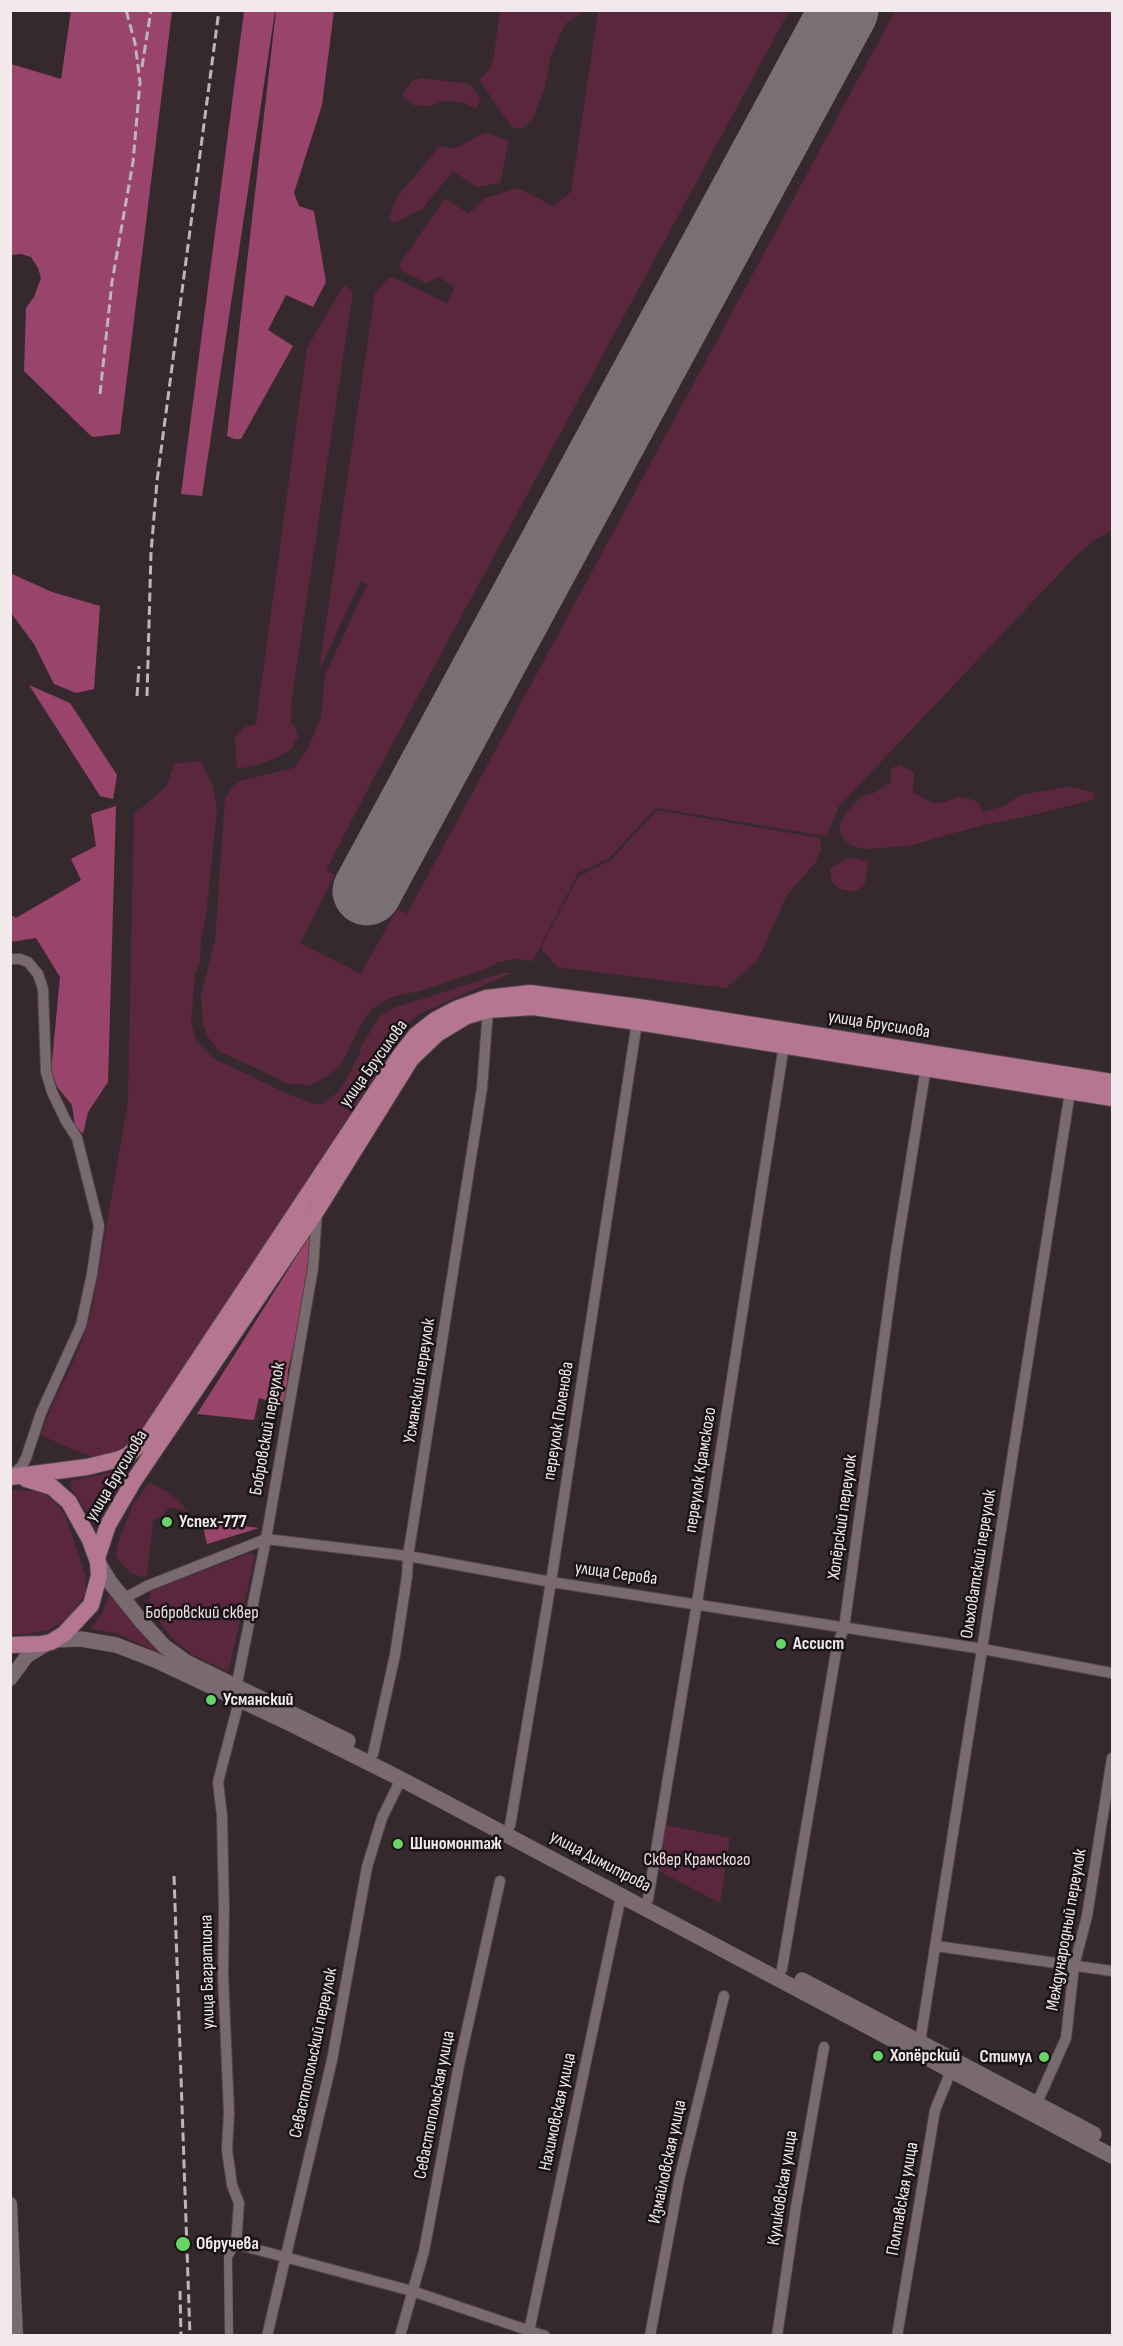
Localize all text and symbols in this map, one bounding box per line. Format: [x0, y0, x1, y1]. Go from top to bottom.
street label: улица Брусилова [826, 1006, 932, 1044]
street label: улица Брусилова [335, 1016, 413, 1112]
street label: Усманский переулок [399, 1317, 441, 1445]
street label: переулок Поленова [539, 1360, 579, 1482]
street label: Бобровский переулок [246, 1361, 290, 1497]
street label: переулок Крамского [680, 1406, 722, 1534]
street label: улица Брусилова [81, 1426, 153, 1526]
street label: Хопёрский переулок [824, 1453, 862, 1581]
street label: Ольховатский переулок [957, 1488, 1001, 1640]
place label: Успех-777 [179, 1511, 247, 1533]
marker: Успех-777 [160, 1515, 174, 1529]
street label: улица Серова [573, 1558, 659, 1590]
park label: Бобровский сквер [145, 1602, 259, 1624]
place label: Ассист [793, 1633, 844, 1655]
marker: Ассист [774, 1637, 788, 1651]
place label: Усманский [223, 1689, 293, 1711]
marker: Усманский [204, 1693, 218, 1707]
street label: улица Димитрова [546, 1826, 654, 1898]
place label: Шиномонтаж [410, 1833, 502, 1855]
marker: Шиномонтаж [391, 1837, 405, 1851]
street label: Международный переулок [1042, 1847, 1092, 2013]
park label: Сквер Крамского [643, 1849, 751, 1871]
street label: улица Багратиона [196, 1914, 220, 2030]
street label: Севастопольский переулок [285, 1966, 343, 2140]
street label: Севастопольская улица [410, 2029, 460, 2181]
place label: Хопёрский [890, 2045, 960, 2067]
place label: Стимул [980, 2046, 1032, 2068]
marker: Хопёрский [871, 2049, 885, 2063]
marker: Стимул [1037, 2050, 1051, 2064]
street label: Нахимовская улица [535, 2051, 581, 2173]
street label: Измайловская улица [644, 2098, 692, 2226]
street label: Куликовская улица [763, 2129, 803, 2247]
street label: Полтавская улица [882, 2141, 924, 2257]
place label: Обручева [196, 2233, 259, 2255]
marker: Обручева [174, 2235, 192, 2253]

